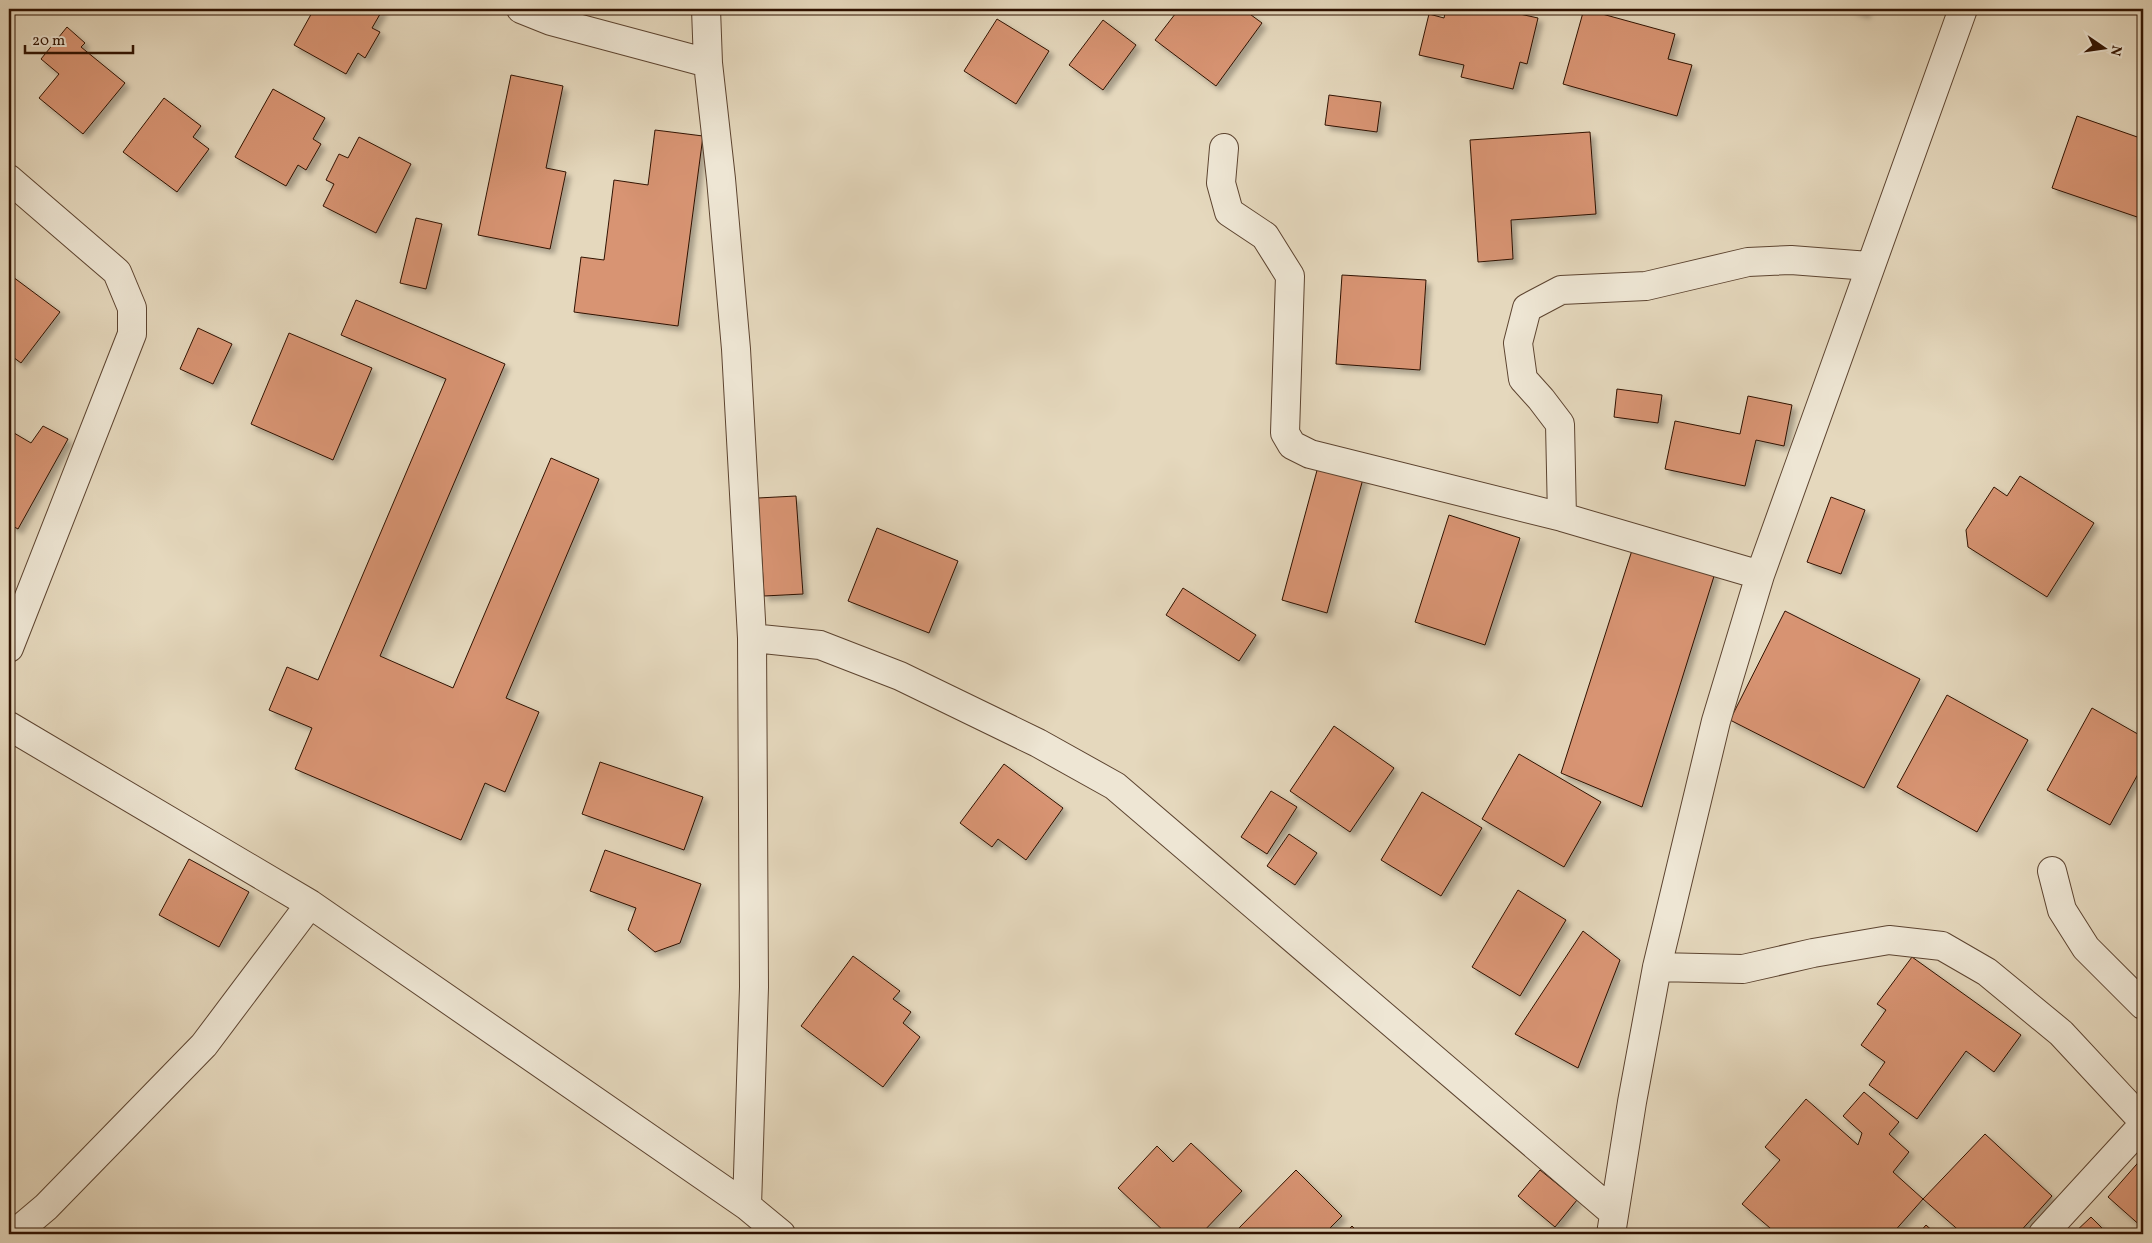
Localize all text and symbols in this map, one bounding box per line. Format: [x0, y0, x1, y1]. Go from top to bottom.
scale bar [25, 22, 132, 54]
north arrow [2080, 22, 2130, 72]
text: 20 m [32, 31, 65, 52]
text: N [2105, 43, 2126, 58]

